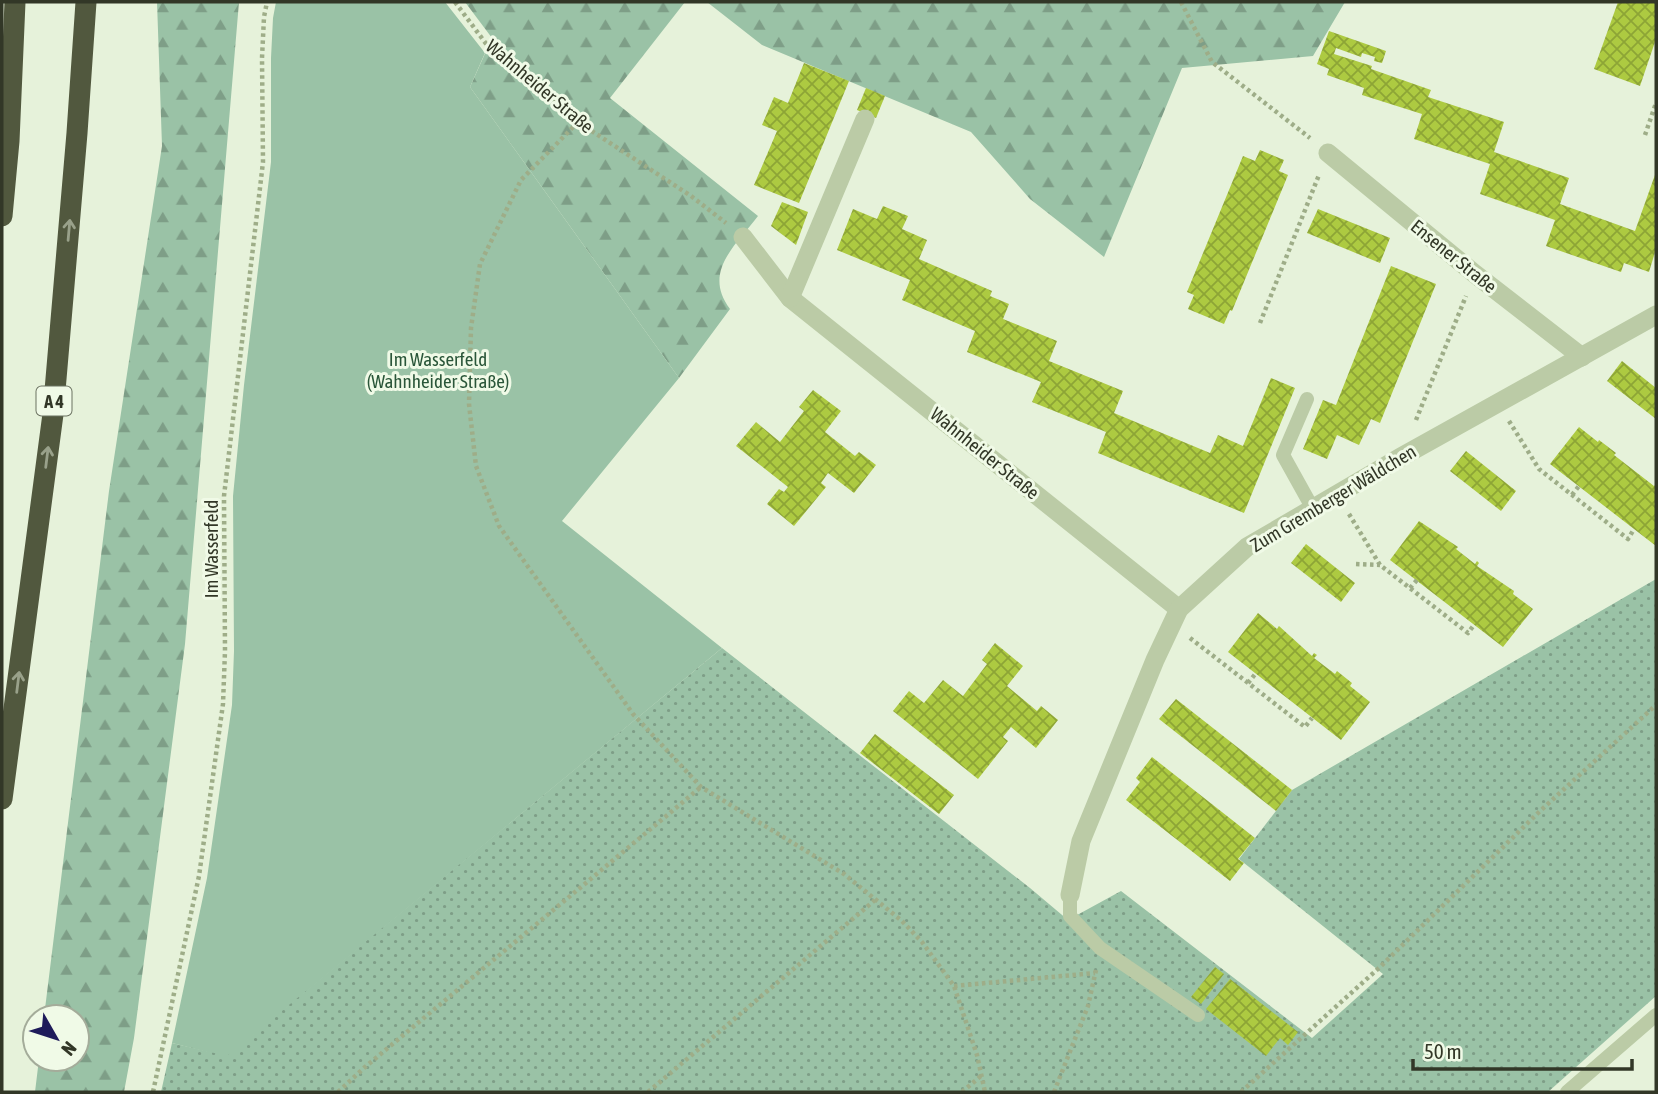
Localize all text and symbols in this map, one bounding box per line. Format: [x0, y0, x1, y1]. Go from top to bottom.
street label: Wahnheider Straße [482, 35, 598, 137]
street label: Ensener Straße [1407, 215, 1501, 297]
one-way arrow [62, 220, 75, 242]
park label: Im Wasserfeld (Wahnheider Straße) [367, 348, 509, 392]
road number: A 4 [36, 386, 72, 416]
street label: Wahnheider Straße [926, 402, 1044, 504]
street label: Zum Gremberger Wäldchen [1246, 440, 1420, 556]
one-way arrow [41, 446, 54, 469]
street label: Im Wasserfeld [200, 500, 222, 598]
one-way arrow [11, 672, 24, 694]
north arrow [21, 1003, 91, 1073]
scale bar [1413, 1028, 1632, 1072]
text: N [57, 1037, 81, 1060]
text: 50 m [1424, 1039, 1462, 1063]

